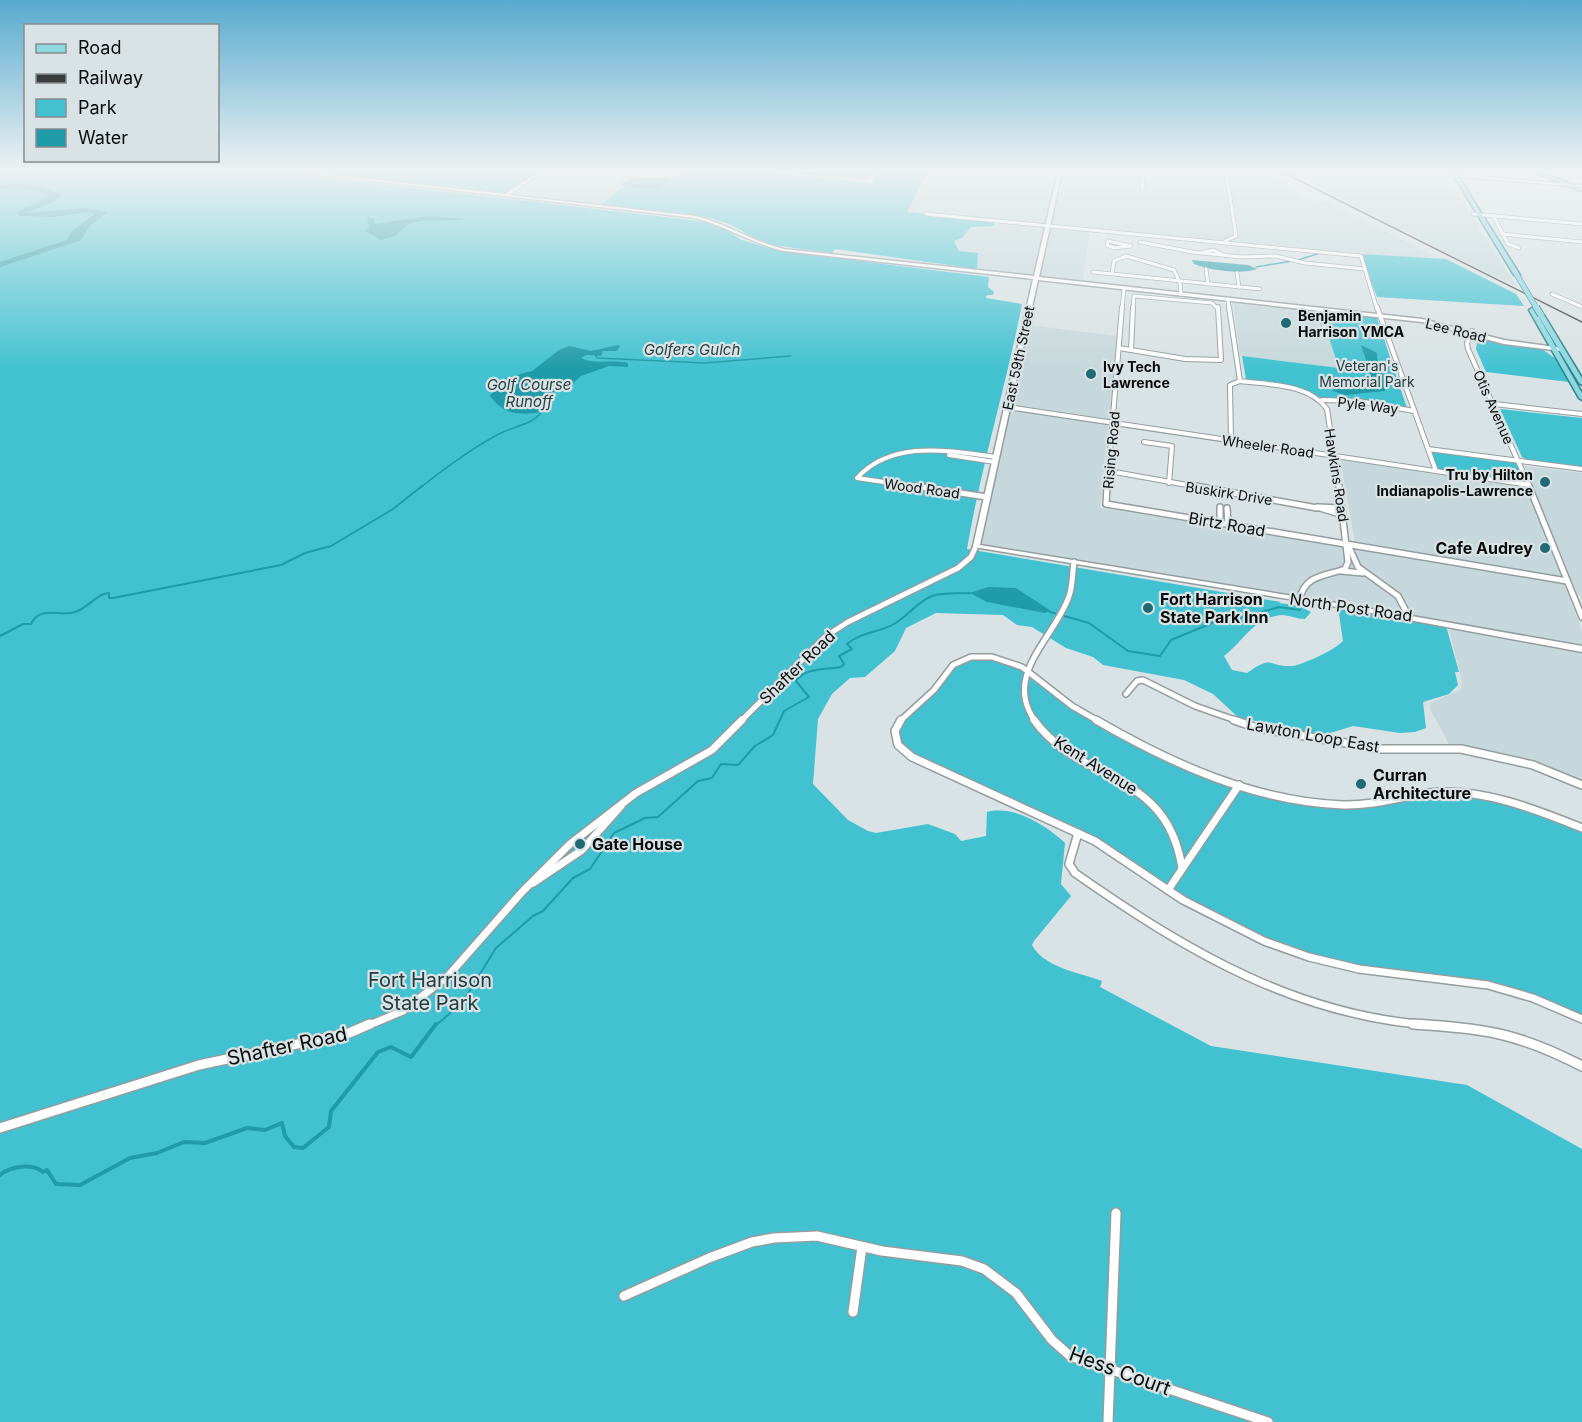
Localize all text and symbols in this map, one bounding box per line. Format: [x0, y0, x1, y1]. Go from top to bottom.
legend [24, 24, 219, 162]
text: Road [78, 37, 121, 58]
text: Railway [78, 67, 143, 88]
text: Park [78, 97, 117, 118]
text: Water [78, 127, 128, 148]
street label: East 59th Street [999, 304, 1037, 412]
place label: Benjamin Harrison YMCA [1298, 307, 1405, 340]
street label: Lee Road [1424, 314, 1488, 346]
marker: Benjamin Harrison YMCA [1279, 316, 1293, 330]
water label: Golfers Gulch [644, 340, 740, 359]
park label: Veteran's Memorial Park [1319, 357, 1415, 390]
place label: Ivy Tech Lawrence [1103, 358, 1170, 391]
marker: Ivy Tech Lawrence [1084, 367, 1098, 381]
street label: Otis Avenue [1470, 367, 1518, 447]
water label: Golf Course Runoff [487, 375, 571, 411]
street label: Pyle Way [1337, 393, 1399, 417]
street label: Rising Road [1099, 411, 1123, 489]
street label: Hawkins Road [1321, 427, 1353, 523]
street label: Wheeler Road [1221, 431, 1315, 461]
place label: Tru by Hilton Indianapolis-Lawrence [1376, 466, 1533, 499]
street label: Wood Road [883, 474, 961, 502]
marker: Tru by Hilton Indianapolis-Lawrence [1538, 475, 1552, 489]
street label: Buskirk Drive [1184, 478, 1274, 508]
street label: Birtz Road [1187, 507, 1267, 541]
place label: Cafe Audrey [1436, 538, 1533, 558]
marker: Cafe Audrey [1538, 541, 1552, 555]
street label: North Post Road [1288, 588, 1414, 626]
place label: Fort Harrison State Park Inn [1160, 589, 1268, 627]
marker: Fort Harrison State Park Inn [1141, 601, 1155, 615]
street label: Shafter Road [755, 626, 839, 708]
street label: Lawton Loop East [1245, 713, 1381, 757]
street label: Kent Avenue [1050, 731, 1142, 799]
place label: Curran Architecture [1373, 765, 1471, 803]
marker: Curran Architecture [1354, 777, 1368, 791]
place label: Gate House [592, 834, 683, 854]
marker: Gate House [573, 837, 587, 851]
park label: Fort Harrison State Park [368, 968, 492, 1015]
street label: Shafter Road [225, 1022, 349, 1070]
street label: Hess Court [1066, 1342, 1174, 1401]

